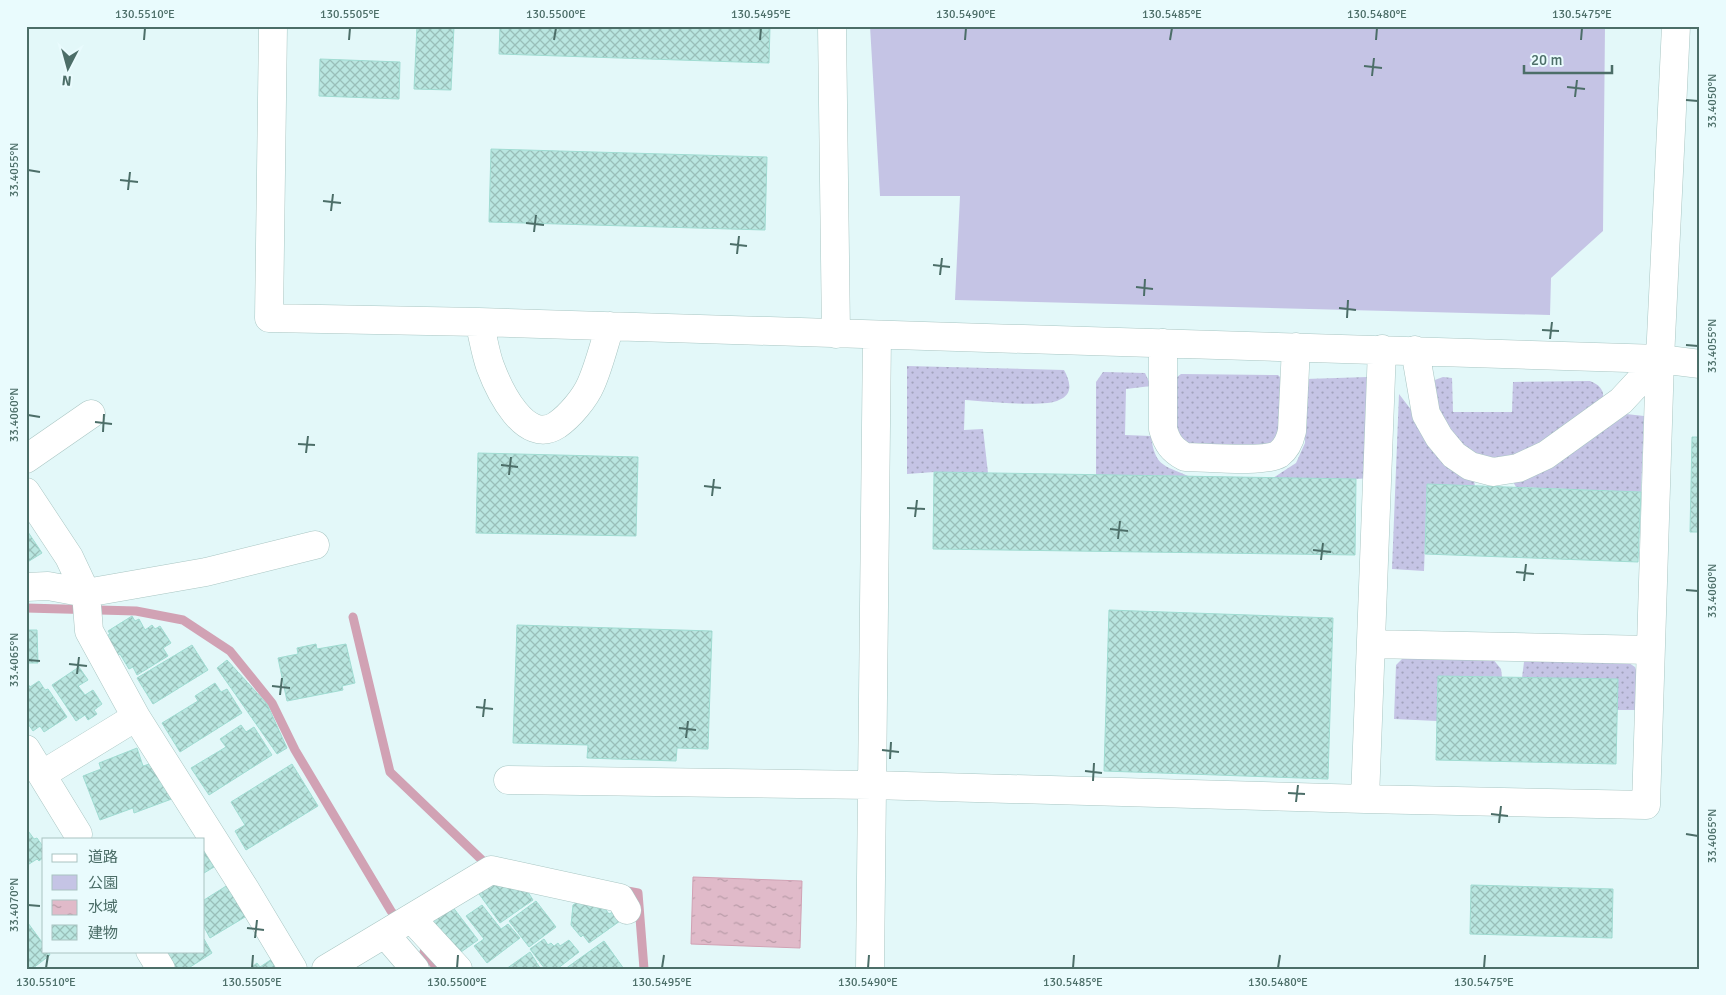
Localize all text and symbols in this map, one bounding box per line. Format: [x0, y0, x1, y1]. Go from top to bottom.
text: 130.5510°E [115, 7, 175, 22]
text: 130.5505°E [320, 7, 380, 22]
text: 130.5500°E [526, 7, 586, 22]
text: 130.5495°E [731, 7, 791, 22]
text: 130.5490°E [936, 7, 996, 22]
text: 130.5485°E [1142, 7, 1202, 22]
text: 130.5480°E [1347, 7, 1407, 22]
text: 130.5475°E [1552, 7, 1612, 22]
north arrow [42, 42, 92, 92]
scale bar [1524, 42, 1611, 74]
text: 20 m [1531, 51, 1562, 69]
text: N [61, 71, 72, 89]
text: 33.4050°N [1705, 74, 1720, 128]
text: 33.4055°N [7, 143, 22, 197]
text: 33.4055°N [1705, 319, 1720, 373]
text: 33.4060°N [7, 388, 22, 442]
text: 33.4060°N [1705, 564, 1720, 618]
text: 33.4065°N [7, 633, 22, 687]
text: 33.4065°N [1705, 809, 1720, 863]
legend [42, 838, 205, 952]
text: 道路 [88, 848, 118, 866]
text: 公園 [88, 874, 118, 892]
text: 33.4070°N [7, 878, 22, 932]
text: 水域 [88, 898, 118, 916]
text: 建物 [88, 924, 118, 942]
text: 130.5510°E [16, 975, 76, 990]
text: 130.5505°E [222, 975, 282, 990]
text: 130.5500°E [427, 975, 487, 990]
text: 130.5495°E [632, 975, 692, 990]
text: 130.5490°E [838, 975, 898, 990]
text: 130.5485°E [1043, 975, 1103, 990]
text: 130.5480°E [1248, 975, 1308, 990]
text: 130.5475°E [1454, 975, 1514, 990]

